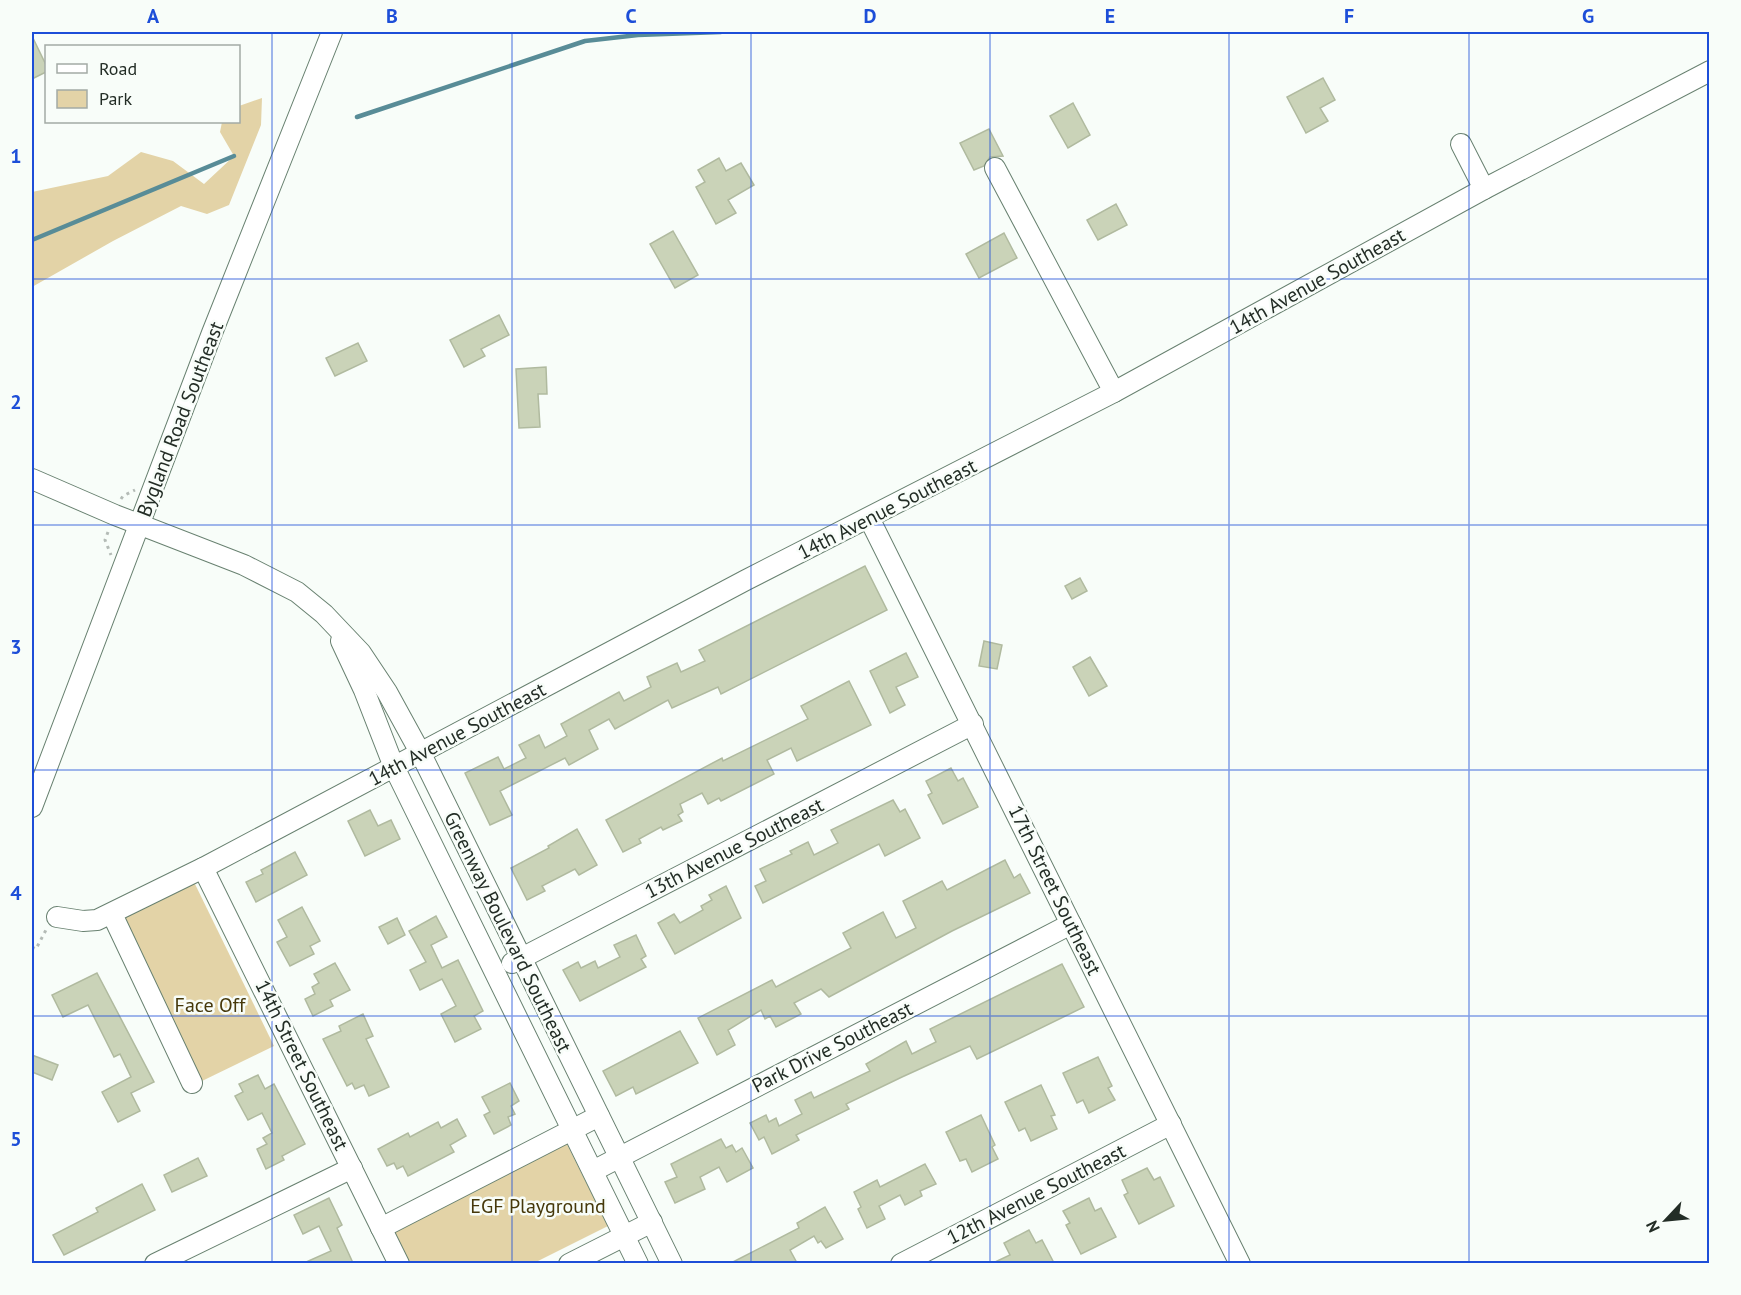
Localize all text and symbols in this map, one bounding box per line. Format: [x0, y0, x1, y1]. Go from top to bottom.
text: A [147, 3, 160, 29]
text: B [386, 3, 398, 29]
text: C [625, 3, 637, 29]
text: D [864, 3, 877, 29]
text: E [1105, 3, 1115, 29]
text: F [1344, 3, 1354, 29]
text: G [1582, 3, 1594, 29]
legend [45, 45, 240, 123]
text: Road [99, 57, 137, 80]
text: Park [99, 87, 132, 110]
text: 1 [10, 143, 22, 169]
street label: 14th Avenue Southeast [1224, 222, 1410, 340]
street label: Bygland Road Southeast [131, 317, 229, 520]
text: 2 [10, 389, 22, 415]
street label: 14th Avenue Southeast [793, 453, 981, 565]
text: 3 [10, 634, 22, 660]
street label: 14th Avenue Southeast [364, 676, 550, 792]
street label: 13th Avenue Southeast [640, 792, 828, 904]
street label: 17th Street Southeast [1003, 801, 1108, 979]
street label: Greenway Boulevard Southeast [438, 807, 578, 1057]
text: 4 [10, 880, 22, 906]
street label: 14th Street Southeast [249, 976, 355, 1155]
park label: Face Off [175, 992, 247, 1018]
street label: Park Drive Southeast [747, 995, 917, 1099]
text: 5 [10, 1126, 22, 1152]
street label: 12th Avenue Southeast [942, 1138, 1130, 1250]
north arrow [1636, 1190, 1696, 1250]
park label: EGF Playground [470, 1193, 606, 1219]
text: N [1641, 1217, 1664, 1236]

